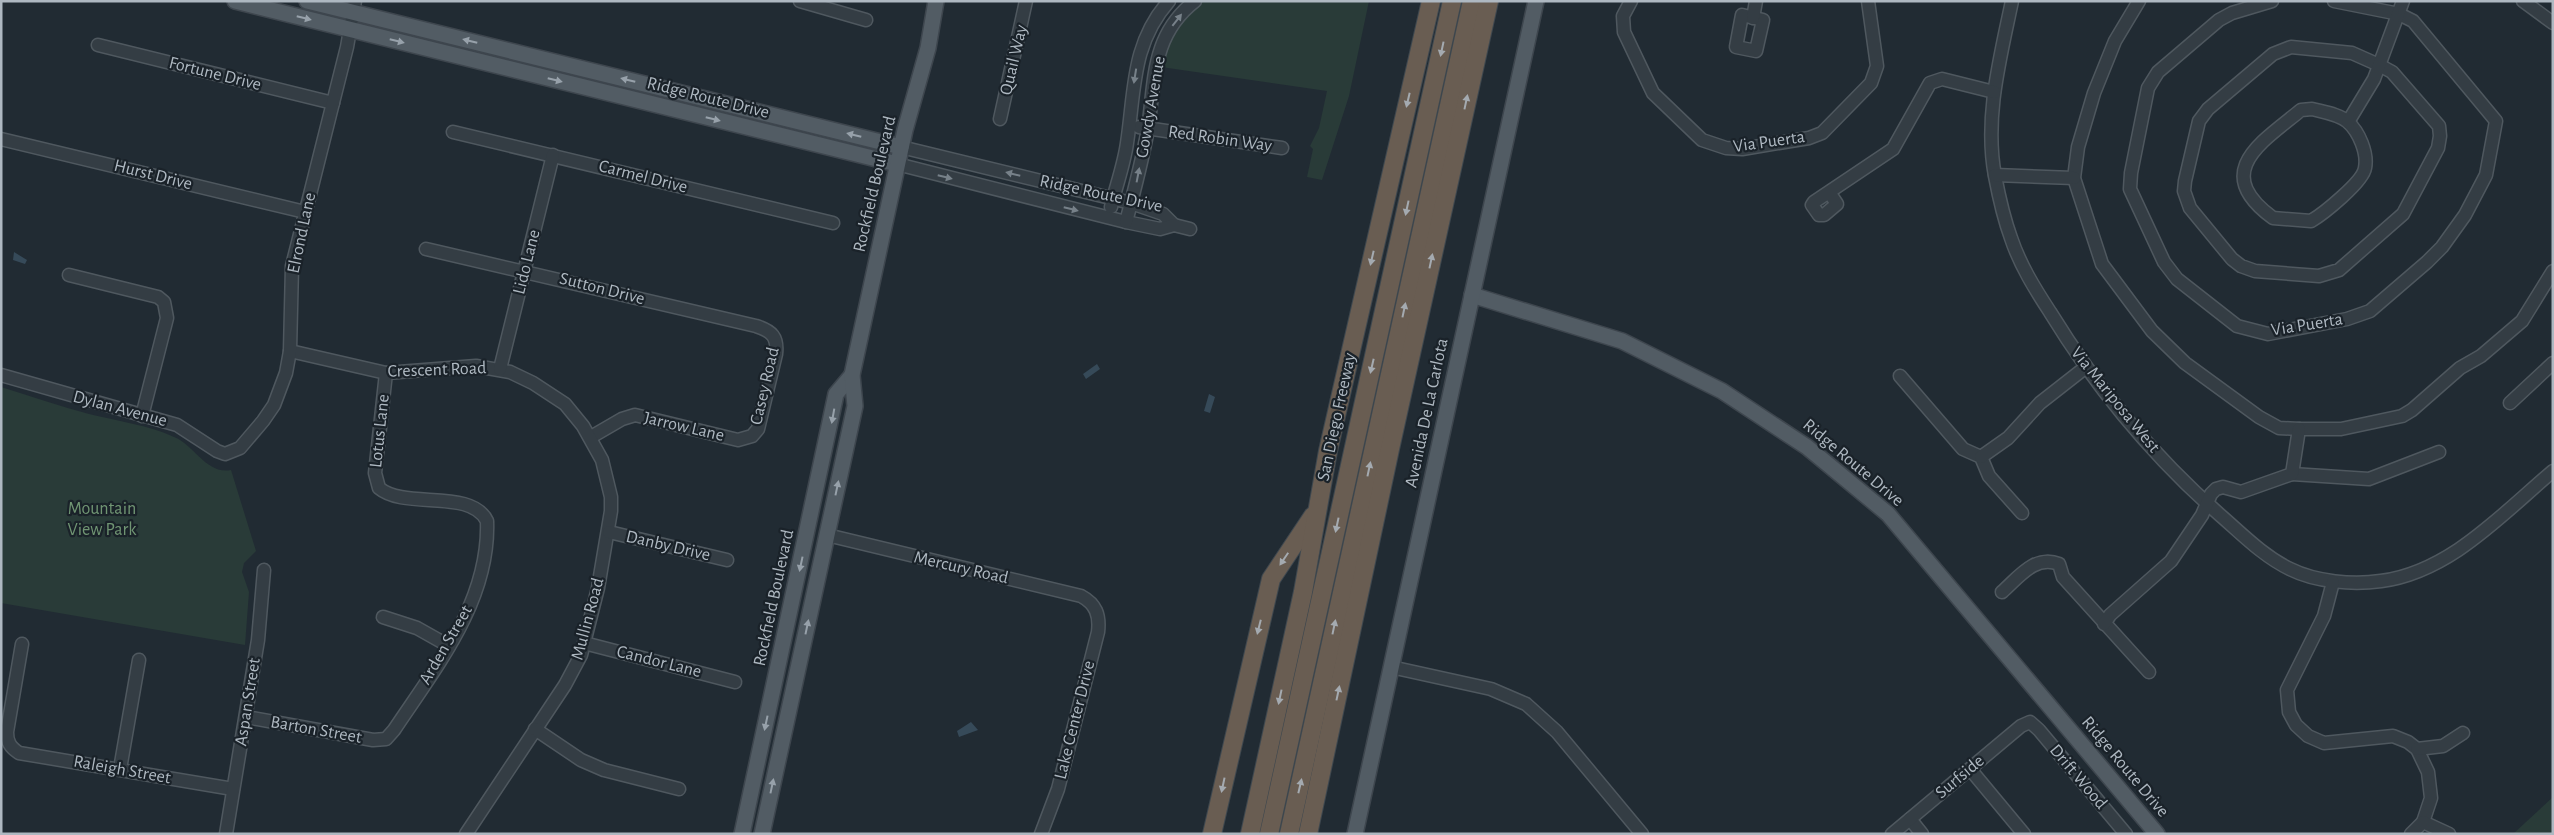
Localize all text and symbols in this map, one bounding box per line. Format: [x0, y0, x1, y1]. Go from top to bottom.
one-way arrow [1172, 13, 1182, 26]
one-way arrow [297, 14, 312, 22]
street label: Quail Way [997, 23, 1031, 97]
one-way arrow [390, 37, 405, 45]
one-way arrow [463, 37, 478, 45]
one-way arrow [1437, 41, 1445, 57]
street label: Fortune Drive [167, 54, 263, 94]
street label: Gowdy Avenue [1133, 55, 1169, 159]
one-way arrow [1131, 69, 1139, 85]
street label: Ridge Route Drive [645, 74, 771, 122]
one-way arrow [548, 76, 563, 84]
one-way arrow [621, 76, 636, 84]
one-way arrow [1404, 92, 1412, 108]
one-way arrow [1463, 94, 1471, 110]
street label: Rockfield Boulevard [851, 114, 899, 254]
one-way arrow [705, 115, 720, 123]
street label: Red Robin Way [1167, 123, 1273, 155]
street label: Via Puerta [1732, 128, 1806, 156]
one-way arrow [846, 131, 861, 139]
street label: Hurst Drive [112, 157, 194, 193]
street label: Carmel Drive [597, 157, 689, 197]
one-way arrow [1135, 167, 1143, 183]
one-way arrow [1005, 170, 1020, 178]
street label: Ridge Route Drive [1038, 172, 1164, 216]
one-way arrow [937, 173, 952, 181]
street label: Elrond Lane [285, 191, 319, 275]
one-way arrow [1403, 200, 1411, 215]
one-way arrow [1063, 205, 1078, 213]
street label: Lido Lane [510, 228, 544, 296]
one-way arrow [1368, 251, 1376, 266]
one-way arrow [1427, 253, 1435, 268]
street label: Sutton Drive [557, 270, 647, 308]
one-way arrow [1400, 302, 1408, 317]
street label: Via Puerta [2270, 310, 2344, 340]
street label: Avenida De La Carlota [1402, 337, 1452, 489]
street label: Via Mariposa West [2067, 344, 2163, 456]
street label: Casey Road [747, 345, 783, 427]
street label: San Diego Freeway [1315, 351, 1359, 483]
street label: Crescent Road [387, 359, 487, 381]
one-way arrow [1367, 359, 1375, 375]
street label: Dylan Avenue [71, 388, 169, 430]
street label: Lotus Lane [367, 393, 393, 469]
one-way arrow [828, 408, 836, 424]
street label: Jarrow Lane [642, 409, 726, 445]
street label: Ridge Route Drive [1799, 416, 1907, 510]
one-way arrow [1365, 461, 1373, 476]
one-way arrow [833, 480, 841, 495]
park label: Mountain View Park [68, 500, 137, 539]
one-way arrow [1332, 517, 1340, 533]
street label: Danby Drive [624, 528, 712, 564]
street label: Rockfield Boulevard [751, 528, 797, 668]
street label: Mercury Road [912, 548, 1010, 588]
one-way arrow [1279, 552, 1289, 566]
one-way arrow [796, 557, 804, 573]
street label: Mullin Road [568, 576, 608, 662]
street label: Arden Street [416, 602, 476, 688]
one-way arrow [803, 619, 811, 635]
one-way arrow [1255, 619, 1263, 634]
one-way arrow [1330, 620, 1338, 635]
street label: Candor Lane [615, 643, 703, 681]
street label: Aspan Street [232, 656, 264, 747]
street label: Lake Center Drive [1052, 659, 1098, 781]
one-way arrow [1334, 686, 1342, 701]
one-way arrow [1276, 689, 1284, 705]
street label: Barton Street [269, 713, 363, 747]
street label: Ridge Route Drive [2078, 713, 2172, 821]
one-way arrow [762, 715, 770, 731]
street label: Drift Wood [2046, 741, 2110, 813]
street label: Surfside [1932, 752, 1988, 802]
street label: Raleigh Street [72, 753, 172, 787]
one-way arrow [1219, 777, 1227, 793]
one-way arrow [1296, 778, 1304, 794]
one-way arrow [768, 779, 776, 794]

